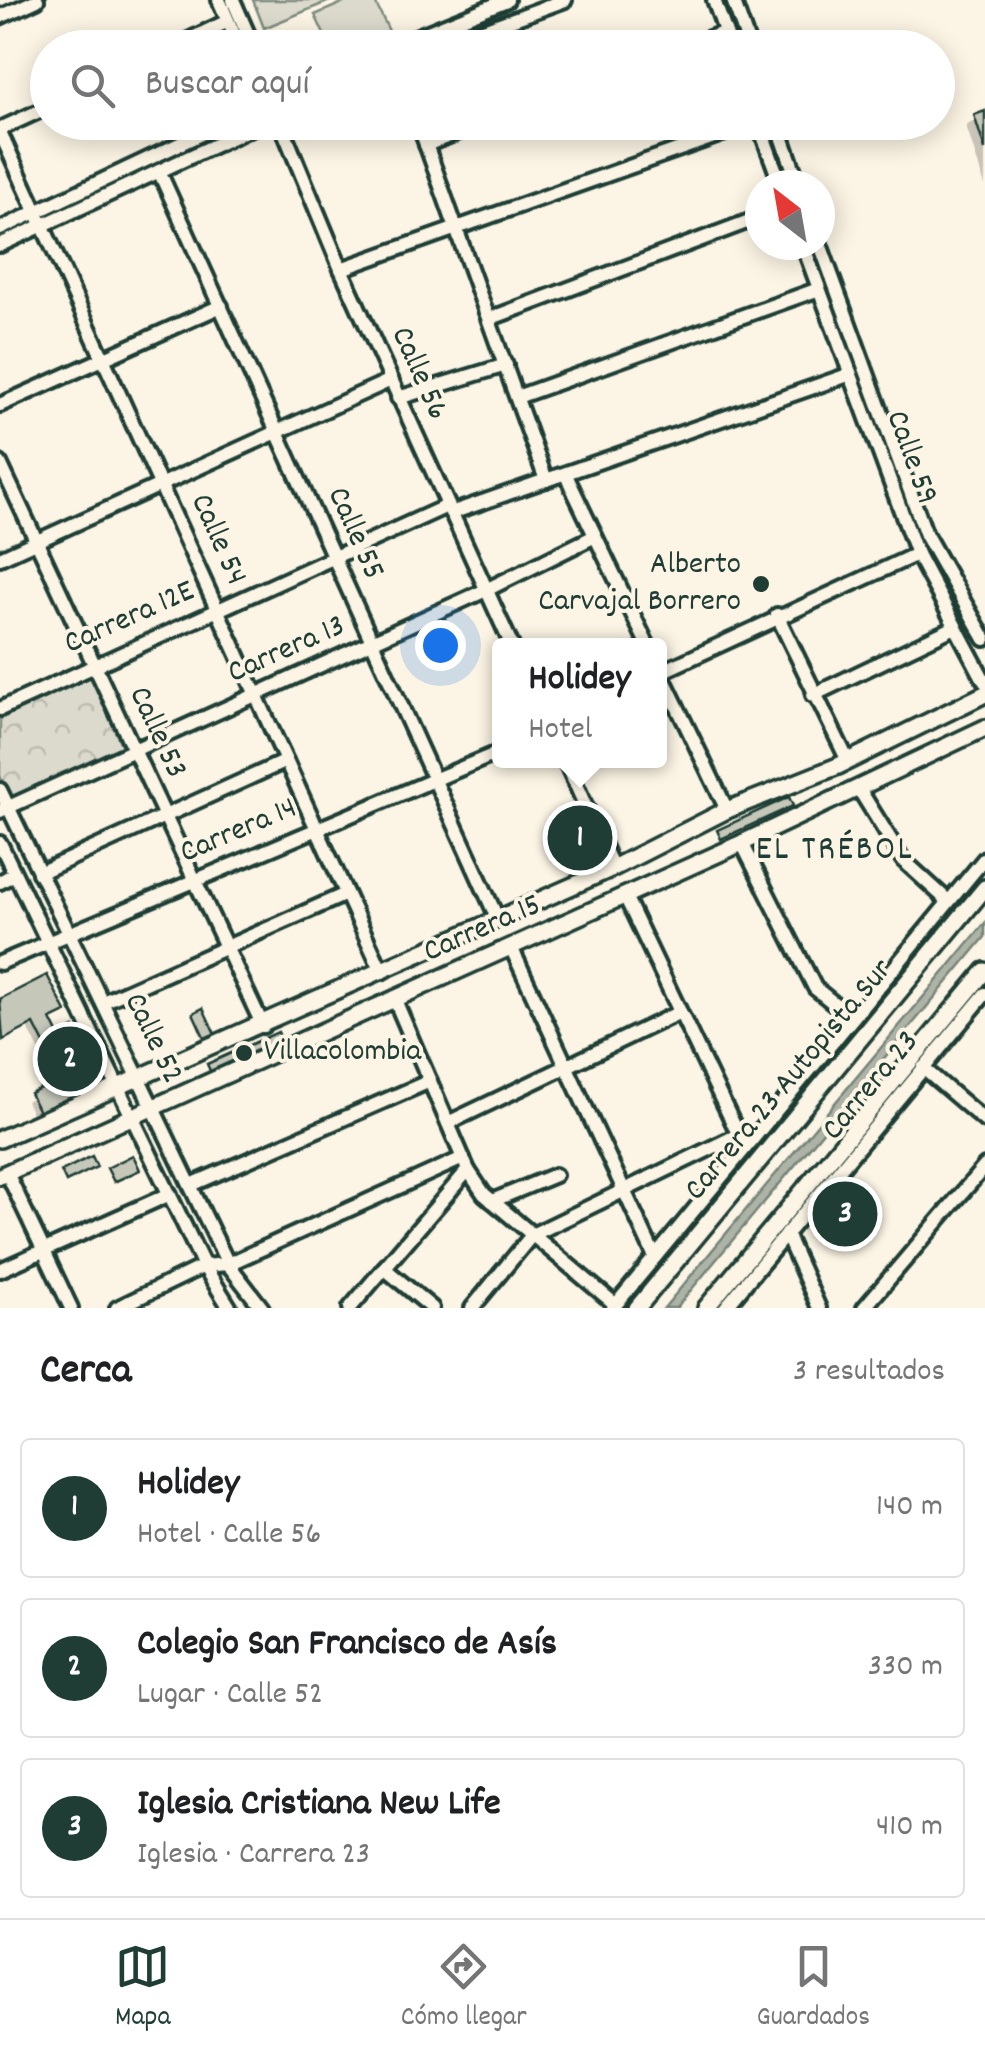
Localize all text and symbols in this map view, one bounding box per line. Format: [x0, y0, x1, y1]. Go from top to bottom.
search box [30, 30, 955, 140]
icon: search [65, 58, 120, 113]
text: Buscar aquí [145, 58, 309, 113]
north arrow [745, 170, 835, 260]
street label: Calle 56 [377, 320, 459, 428]
street label: Calle 59 [872, 405, 948, 511]
street label: Calle 55 [313, 480, 395, 588]
street label: Calle 54 [177, 487, 257, 593]
place label: Alberto Carvajal Borrero [538, 543, 741, 626]
street label: Carrera 12E [57, 570, 203, 668]
marker: Alberto Carvajal Borrero [750, 573, 772, 595]
street label: Carrera 13 [221, 605, 353, 697]
your location [415, 620, 466, 671]
popup [492, 638, 667, 768]
text: Holidey [528, 653, 631, 708]
street label: Calle 53 [115, 680, 197, 786]
text: Hotel [528, 708, 592, 754]
street label: Carrera 14 [173, 787, 305, 877]
pin: 1 [548, 800, 612, 876]
district label: EL TRÉBOL [756, 826, 914, 876]
street label: Carrera 15 [417, 884, 549, 976]
street label: Carrera 23 Autopista Sur [678, 952, 902, 1210]
street label: Calle 52 [110, 986, 194, 1092]
pin: 2 [38, 1022, 102, 1096]
street label: Carrera 23 [815, 1024, 929, 1150]
place label: Villacolombia [264, 1030, 422, 1076]
marker: Villacolombia [233, 1042, 255, 1064]
pin: 3 [812, 1176, 878, 1252]
text: Cerca [40, 1343, 131, 1403]
text: 3 resultados [793, 1350, 945, 1396]
text: Holidey [137, 1458, 239, 1513]
text: 1 [71, 1485, 78, 1531]
text: 140 m [876, 1485, 943, 1531]
text: Hotel · Calle 56 [137, 1513, 321, 1559]
text: Colegio San Francisco de Asís [137, 1618, 557, 1673]
text: 2 [68, 1645, 81, 1691]
text: 330 m [868, 1645, 943, 1691]
text: Lugar · Calle 52 [137, 1673, 323, 1719]
text: Iglesia Cristiana New Life [137, 1778, 501, 1833]
text: 3 [67, 1805, 82, 1851]
text: 410 m [876, 1805, 943, 1851]
text: Iglesia · Carrera 23 [137, 1833, 370, 1879]
tab: Mapa [115, 1939, 171, 2039]
tab: Cómo llegar [401, 1939, 527, 2039]
tab: Guardados [757, 1939, 870, 2039]

